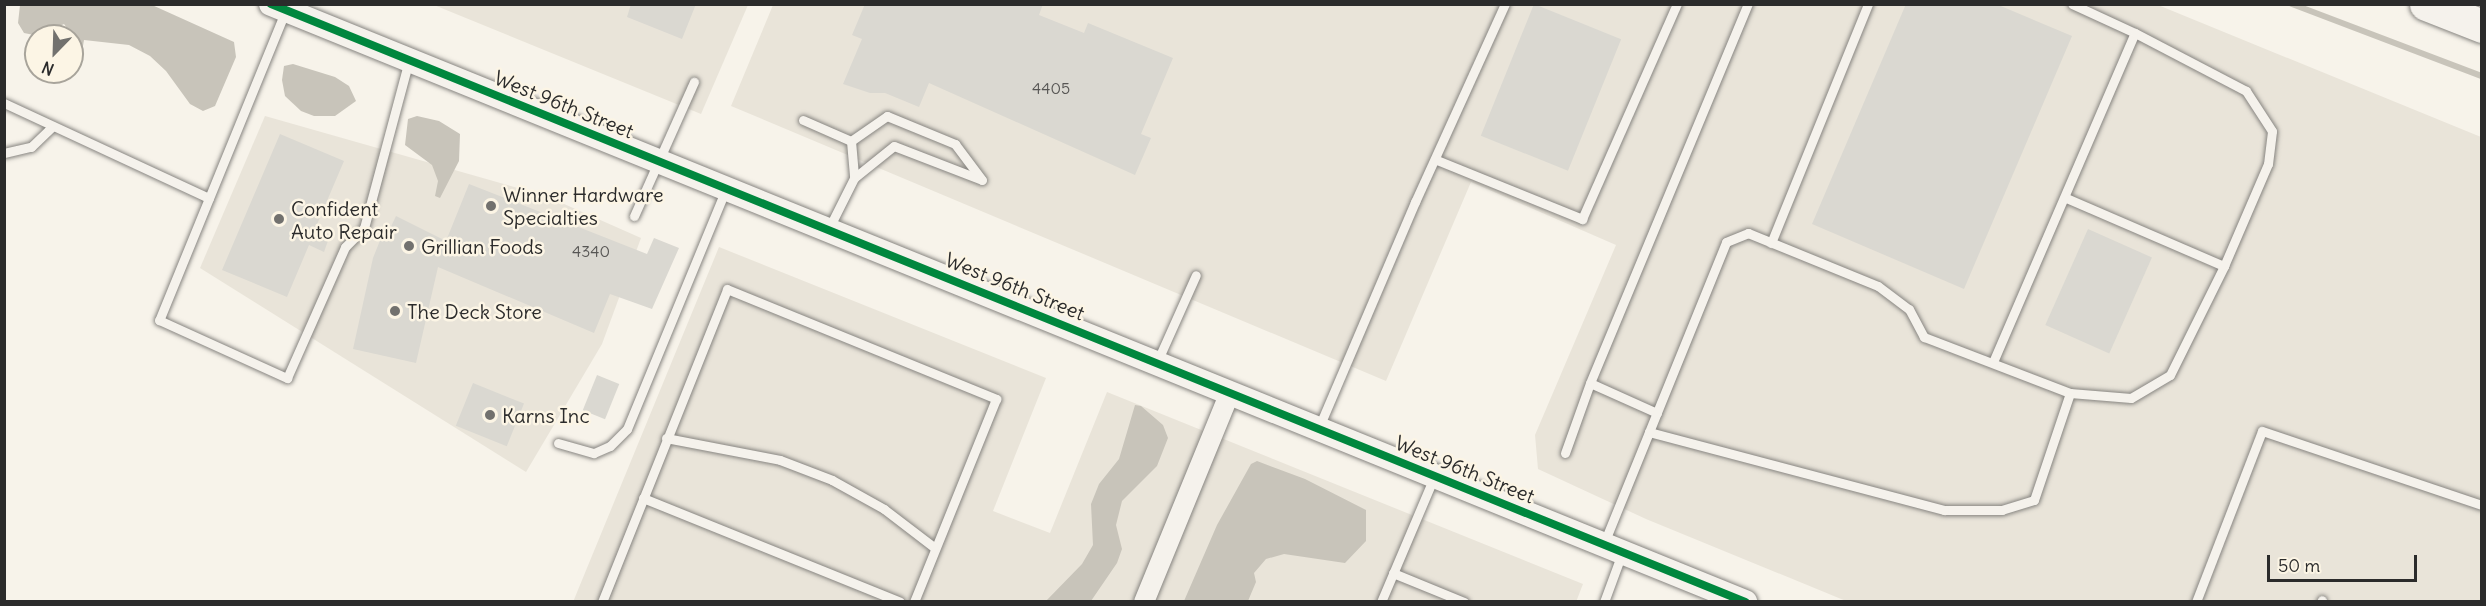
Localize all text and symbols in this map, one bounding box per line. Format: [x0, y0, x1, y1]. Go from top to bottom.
north arrow [24, 24, 84, 84]
text: N [39, 57, 57, 80]
street label: West 96th Street [491, 65, 637, 143]
house number: 4405 [1032, 78, 1070, 98]
place label: Winner Hardware Specialties [503, 183, 663, 230]
place label: Confident Auto Repair [291, 196, 397, 243]
marker: Winner Hardware Specialties [484, 199, 498, 213]
marker: Confident Auto Repair [272, 212, 286, 226]
place label: Grillian Foods [421, 234, 543, 258]
marker: Grillian Foods [402, 239, 416, 253]
house number: 4340 [572, 241, 610, 261]
street label: West 96th Street [942, 247, 1088, 325]
place label: The Deck Store [407, 299, 542, 323]
marker: The Deck Store [388, 304, 402, 318]
place label: Karns Inc [502, 403, 590, 427]
marker: Karns Inc [483, 408, 497, 422]
street label: West 96th Street [1392, 430, 1538, 508]
scale bar [2270, 543, 2420, 581]
text: 50 m [2278, 554, 2320, 577]

